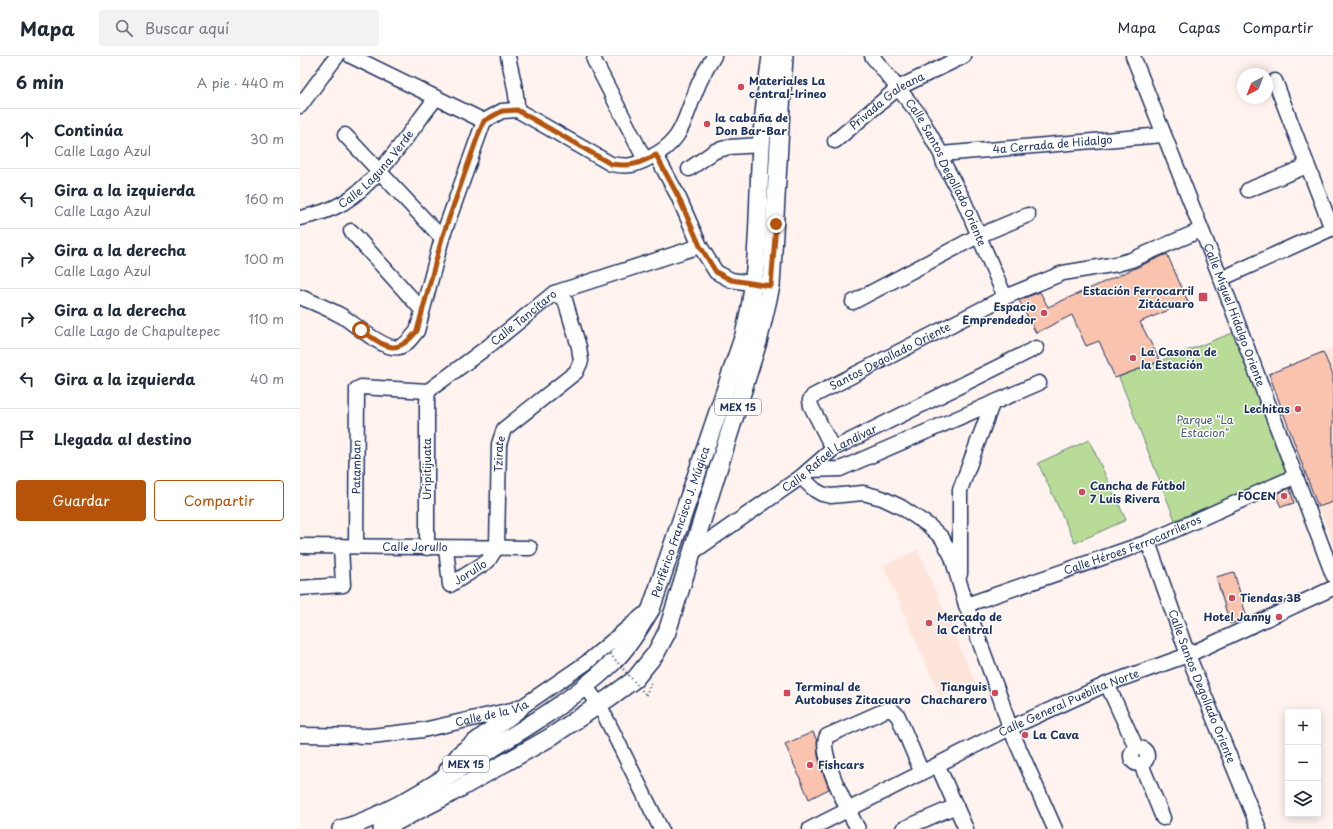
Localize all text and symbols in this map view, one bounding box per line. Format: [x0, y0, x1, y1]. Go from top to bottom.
search box [99, 10, 379, 46]
text: Mapa [20, 14, 75, 42]
text: Buscar aquí [145, 16, 229, 39]
icon: search [113, 17, 135, 39]
text: Mapa [1118, 17, 1156, 38]
text: Capas [1178, 17, 1220, 38]
text: Compartir [1242, 17, 1313, 38]
street label: Privada Galeana [846, 68, 927, 133]
north arrow [1237, 68, 1273, 104]
text: 6 min [16, 69, 64, 95]
place label: Materiales La central-Irineo [749, 72, 827, 102]
text: A pie · 440 m [197, 73, 284, 92]
marker: Materiales La central-Irineo [736, 82, 746, 92]
street label: Calle Santos Degollado Oriente [902, 95, 991, 249]
place label: la cabaña de Don Bar-Bar [715, 109, 788, 139]
text: Continúa [54, 118, 123, 141]
marker: la cabaña de Don Bar-Bar [702, 119, 712, 129]
street label: Calle Laguna Verde [335, 126, 417, 212]
icon: ahead [16, 128, 38, 150]
text: 30 m [250, 129, 284, 148]
street label: 4a Cerrada de Hidalgo [992, 130, 1113, 158]
text: Calle Lago Azul [54, 141, 151, 160]
text: Gira a la izquierda [54, 178, 195, 201]
icon: left [16, 188, 38, 210]
text: 160 m [245, 189, 284, 208]
text: Calle Lago Azul [54, 201, 151, 220]
route end [767, 215, 785, 233]
text: Gira a la derecha [54, 238, 186, 261]
street label: Calle Miguel Hidalgo Oriente [1200, 241, 1270, 389]
icon: right [16, 248, 38, 270]
text: 100 m [244, 249, 284, 268]
text: Calle Lago Azul [54, 261, 151, 280]
place label: Estación Ferrocarril Zitácuaro [1083, 282, 1195, 312]
street label: Calle Tancítaro [486, 285, 560, 349]
marker: Estación Ferrocarril Zitácuaro [1197, 291, 1209, 303]
text: Gira a la derecha [54, 298, 186, 321]
place label: Espacio Emprendedor [962, 298, 1037, 328]
icon: right [16, 308, 38, 330]
marker: Espacio Emprendedor [1039, 308, 1049, 318]
text: 110 m [249, 309, 284, 328]
street label: Santos Degollado Oriente [826, 318, 953, 394]
text: Calle Lago de Chapultepec [54, 321, 220, 340]
route start [352, 321, 370, 339]
place label: La Casona de la Estación [1141, 343, 1217, 373]
marker: La Casona de la Estación [1128, 353, 1138, 363]
text: Gira a la izquierda [54, 367, 195, 390]
icon: left [16, 368, 38, 390]
text: 40 m [250, 369, 284, 388]
road number: MEX 15 [715, 399, 761, 415]
place label: Lechitas [1244, 400, 1291, 417]
marker: Lechitas [1293, 404, 1303, 414]
park label: Parque "La Estacion" [1176, 411, 1234, 441]
street label: Calle Rafael Landívar [778, 420, 880, 496]
text: Llegada al destino [54, 427, 192, 450]
icon: arrive [16, 428, 38, 450]
street label: Tzirate [489, 433, 509, 472]
street label: Uripitijuata [418, 438, 435, 500]
street label: Patamban [347, 440, 365, 494]
street label: Periférico Francisco J. Múgica [647, 444, 714, 599]
place label: Cancha de Fútbol 7 Luis Rivera [1090, 477, 1185, 507]
button: Guardar [16, 480, 146, 521]
button: Compartir [154, 480, 284, 521]
marker: Cancha de Fútbol 7 Luis Rivera [1077, 487, 1087, 497]
place label: FOCEN [1238, 487, 1276, 504]
marker: FOCEN [1279, 491, 1289, 501]
street label: Calle Héroes Ferrocarrileros [1061, 510, 1204, 579]
street label: Calle Jorullo [382, 538, 448, 555]
street label: Jorullo [450, 555, 490, 589]
place label: Tiendas 3B [1240, 589, 1301, 606]
marker: Tiendas 3B [1227, 593, 1237, 603]
street label: Calle Santos Degollado Oriente [1164, 607, 1240, 766]
place label: Mercado de la Central [937, 608, 1002, 638]
place label: Hotel Janny [1203, 608, 1271, 625]
marker: Hotel Janny [1274, 612, 1284, 622]
marker: Mercado de la Central [924, 618, 934, 628]
street label: Calle General Pueblita Norte [995, 664, 1141, 741]
place label: Terminal de Autobuses Zitacuaro [795, 678, 911, 708]
place label: Tianguis Chacharero [921, 678, 988, 708]
marker: Terminal de Autobuses Zitacuaro [782, 688, 792, 698]
marker: Tianguis Chacharero [990, 688, 1000, 698]
street label: Calle de la Vía [453, 696, 532, 730]
map controls [1285, 709, 1321, 817]
button: + [1285, 709, 1321, 745]
place label: La Cava [1033, 726, 1079, 743]
marker: La Cava [1020, 730, 1030, 740]
button: − [1285, 745, 1321, 781]
road number: MEX 15 [443, 756, 489, 772]
place label: Fishcars [818, 756, 864, 773]
marker: Fishcars [805, 760, 815, 770]
button: layers [1285, 781, 1321, 817]

